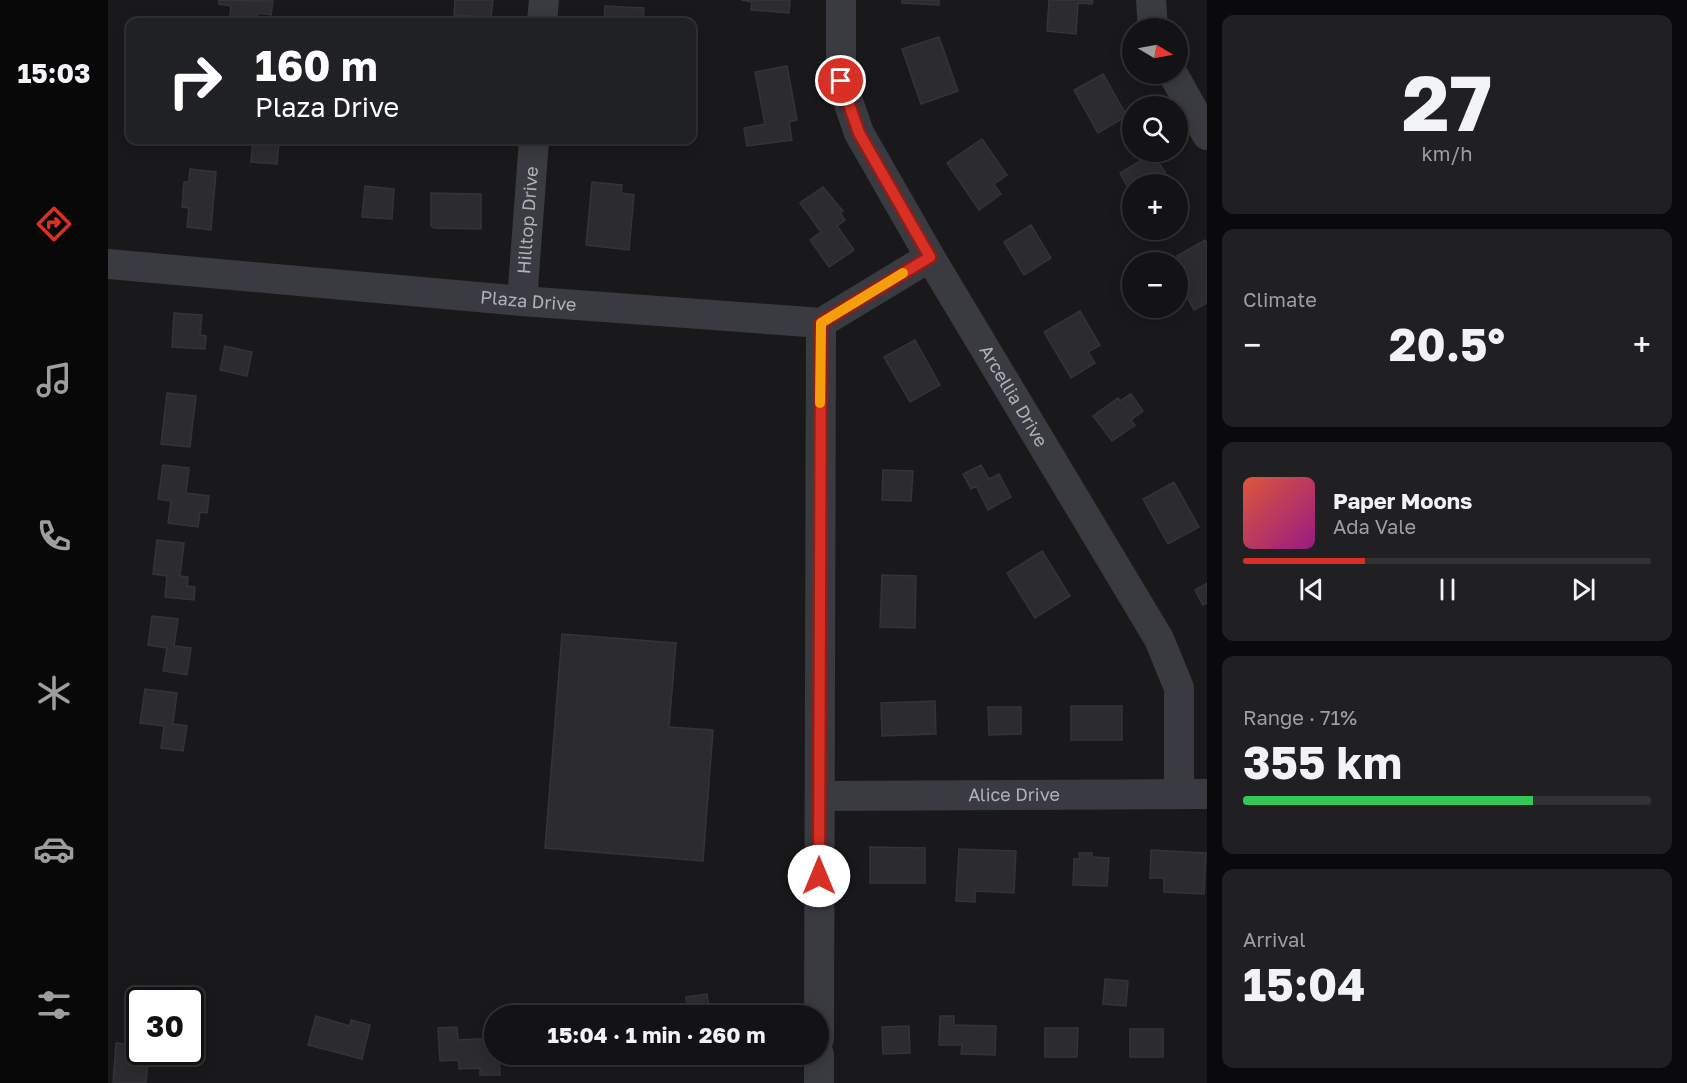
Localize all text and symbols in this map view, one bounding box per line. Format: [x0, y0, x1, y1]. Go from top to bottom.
north arrow [1122, 18, 1188, 84]
map controls [1122, 18, 1188, 318]
text: 160 m [255, 40, 378, 90]
icon: right [156, 42, 234, 120]
pin [815, 55, 866, 106]
text: 27 [1402, 55, 1492, 148]
text: 15:03 [17, 57, 91, 89]
icon: arrive [824, 64, 857, 97]
text: Plaza Drive [255, 91, 399, 123]
button: search [1122, 96, 1188, 162]
text: km/h [1422, 141, 1472, 165]
street label: Hilltop Drive [512, 166, 542, 275]
button: + [1122, 174, 1188, 240]
icon: directions [33, 203, 75, 245]
button: − [1122, 252, 1188, 318]
street label: Plaza Drive [480, 285, 577, 315]
text: Climate [1243, 287, 1317, 311]
text: 20.5° [1389, 317, 1505, 371]
text: − [1243, 325, 1261, 364]
text: + [1633, 325, 1651, 364]
street label: Arcellia Drive [975, 341, 1053, 450]
icon: music [33, 359, 75, 401]
text: Paper Moons [1333, 487, 1472, 514]
text: Ada Vale [1333, 514, 1416, 538]
icon: phone [33, 515, 75, 557]
icon: previous [1295, 573, 1328, 606]
icon: pause [1431, 573, 1464, 606]
icon: next [1567, 573, 1600, 606]
icon: climate [33, 672, 75, 714]
text: Range · 71% [1243, 705, 1357, 729]
text: 355 km [1243, 735, 1402, 789]
street label: Alice Drive [968, 783, 1060, 805]
icon: car [33, 828, 75, 870]
position arrow [787, 844, 851, 908]
text: Arrival [1243, 927, 1306, 951]
text: 15:04 [1243, 957, 1365, 1011]
icon: filters [33, 984, 75, 1026]
speed limit sign: 30 [126, 987, 204, 1065]
text: 15:04 · 1 min · 260 m [548, 1021, 765, 1048]

